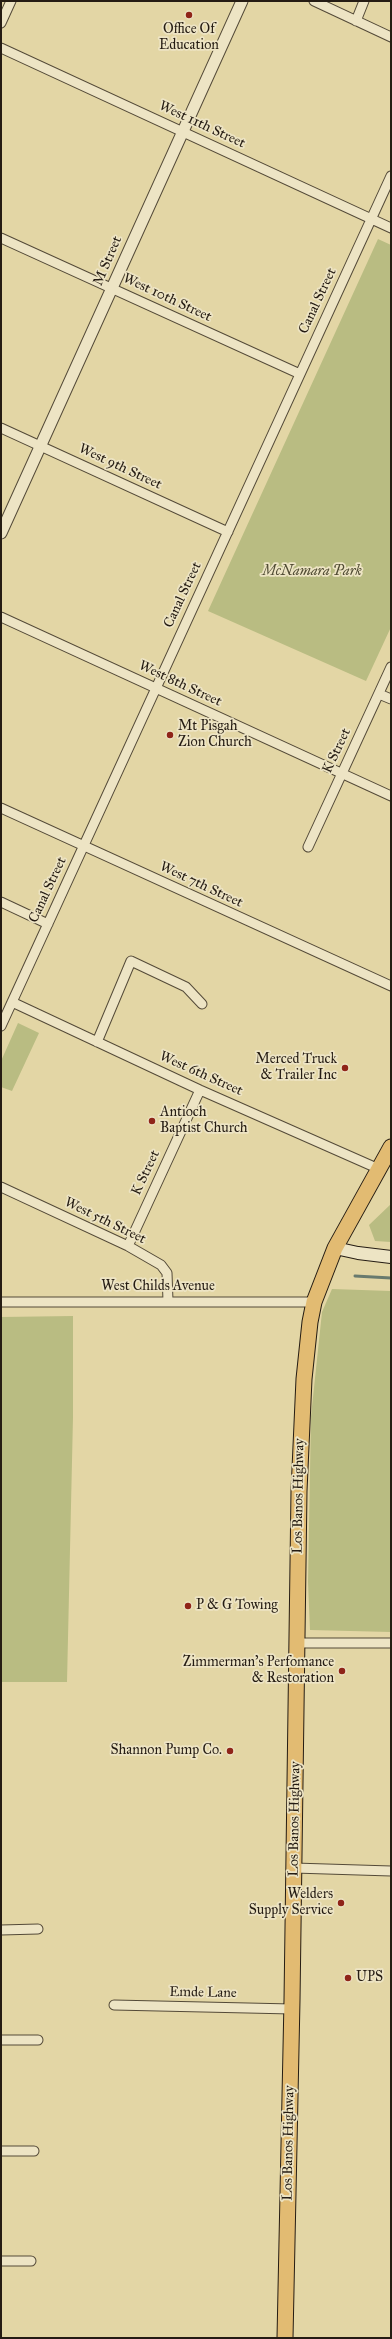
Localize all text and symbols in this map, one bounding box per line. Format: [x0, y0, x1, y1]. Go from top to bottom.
marker: Office Of Education [184, 10, 194, 20]
place label: Office Of Education [159, 22, 219, 54]
street label: West 11th Street [156, 98, 248, 152]
street label: M Street [90, 234, 126, 288]
street label: Canal Street [295, 265, 341, 337]
street label: West 10th Street [120, 270, 214, 326]
street label: West 9th Street [76, 440, 164, 494]
street label: Canal Street [160, 559, 206, 631]
park label: McNamara Park [262, 564, 362, 580]
street label: West 8th Street [136, 657, 224, 711]
place label: Mt Pisgah Zion Church [178, 719, 252, 752]
street label: K Street [319, 726, 355, 776]
marker: Mt Pisgah Zion Church [165, 730, 175, 740]
street label: Canal Street [25, 854, 71, 926]
street label: West 7th Street [157, 858, 245, 912]
street label: West 6th Street [157, 1048, 245, 1100]
place label: Merced Truck & Trailer Inc [255, 1052, 337, 1084]
marker: Merced Truck & Trailer Inc [340, 1063, 350, 1073]
place label: Antioch Baptist Church [160, 1105, 248, 1138]
marker: Antioch Baptist Church [147, 1116, 157, 1126]
street label: K Street [128, 1148, 164, 1198]
street label: West 5th Street [61, 1194, 149, 1248]
street label: West Childs Avenue [101, 1279, 215, 1295]
street label: Los Banos Highway [290, 1438, 308, 1554]
place label: P & G Towing [196, 1598, 278, 1614]
marker: P & G Towing [183, 1601, 193, 1611]
place label: Zimmerman's Perfomance & Restoration [183, 1655, 334, 1688]
marker: Zimmerman's Perfomance & Restoration [337, 1666, 347, 1676]
place label: Shannon Pump Co. [110, 1743, 222, 1759]
marker: Shannon Pump Co. [225, 1746, 235, 1756]
street label: Los Banos Highway [286, 1761, 304, 1877]
place label: Welders Supply Service [249, 1887, 333, 1920]
marker: Welders Supply Service [336, 1898, 346, 1908]
place label: UPS [356, 1970, 383, 1986]
marker: UPS [343, 1973, 353, 1983]
street label: Emde Lane [169, 1984, 237, 2002]
street label: Los Banos Highway [280, 2085, 298, 2201]

